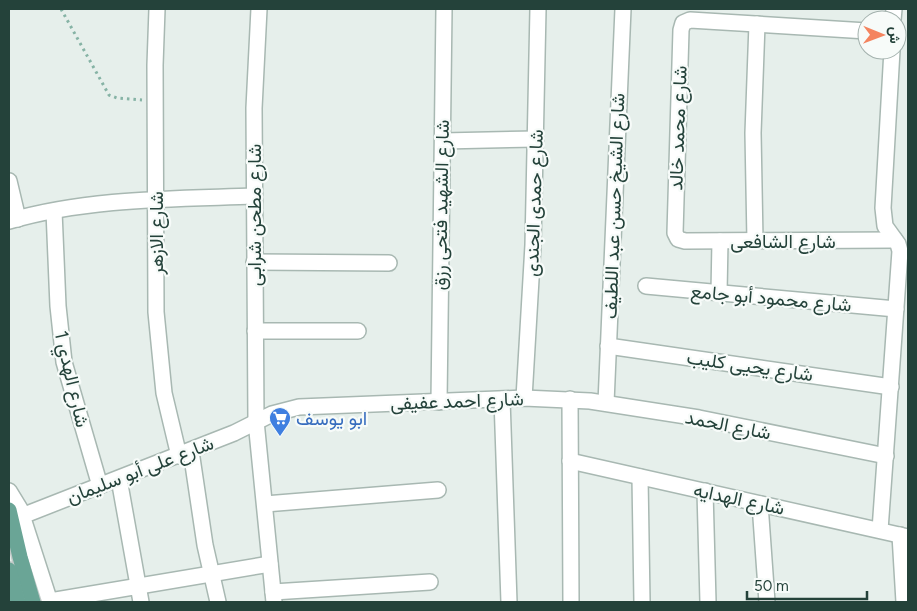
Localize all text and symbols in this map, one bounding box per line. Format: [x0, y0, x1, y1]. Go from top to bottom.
north arrow [857, 10, 907, 60]
text: ش [886, 27, 903, 44]
street label: شارع محمد خالد [664, 65, 693, 191]
street label: شارع الشيخ حسن عبد اللطيف [599, 93, 631, 320]
street label: شارع الشهيد فتحى رزق [428, 119, 455, 291]
street label: شارع حمدى الجندى [520, 129, 549, 277]
street label: شارع مطحن شرابى [243, 144, 267, 286]
street label: شارع الازهر [145, 191, 169, 276]
street label: شارع الشافعى [730, 230, 836, 254]
street label: شارع محمود أبو جامع [689, 280, 852, 318]
street label: شارع الهدي 1 [46, 329, 94, 430]
street label: شارع يحيى كليب [685, 346, 815, 387]
street label: شارع احمد عفيفى [390, 387, 524, 416]
street label: شارع الحمد [683, 405, 773, 446]
supermarket icon: ابو يوسف [268, 406, 292, 437]
place label: ابو يوسف [296, 407, 367, 430]
street label: شارع على أبو سليمان [63, 431, 217, 510]
street label: شارع الهدايه [691, 478, 787, 521]
scale bar [747, 568, 867, 600]
text: 50 m [754, 577, 789, 595]

